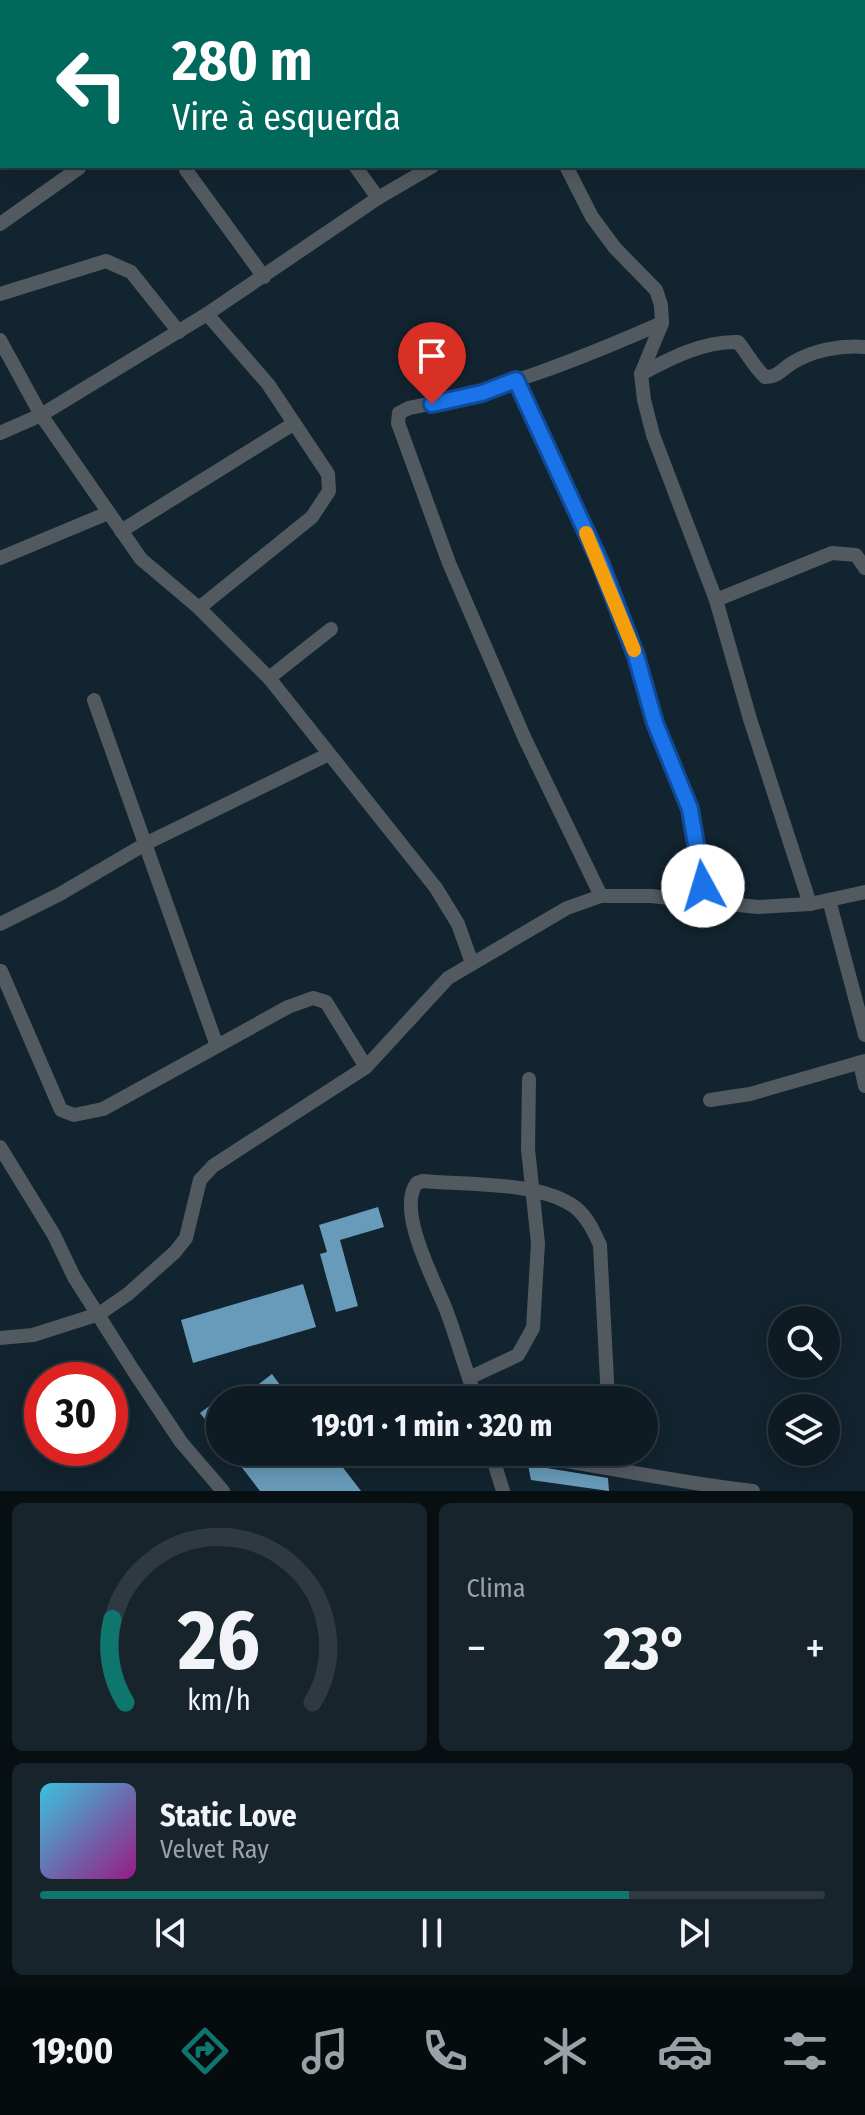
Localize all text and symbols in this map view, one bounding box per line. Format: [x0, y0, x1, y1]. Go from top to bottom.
text: 280 m [172, 28, 312, 95]
icon: left [40, 32, 144, 136]
text: Vire à esquerda [172, 96, 401, 140]
pin [398, 322, 466, 404]
icon: arrive [410, 334, 454, 378]
position arrow [661, 844, 745, 928]
map controls [768, 1306, 840, 1466]
button: search [768, 1306, 840, 1378]
speed limit sign: 30 [24, 1362, 128, 1466]
button: layers [768, 1394, 840, 1466]
text: 19:01 · 1 min · 320 m [312, 1408, 552, 1444]
text: Clima [467, 1573, 526, 1604]
text: 26 [177, 1591, 260, 1691]
text: 23° [604, 1613, 688, 1685]
text: − [467, 1622, 486, 1675]
text: + [805, 1622, 825, 1675]
text: km/h [187, 1683, 251, 1718]
text: Static Love [160, 1798, 297, 1834]
text: Velvet Ray [160, 1834, 269, 1865]
icon: previous [149, 1911, 193, 1955]
icon: pause [410, 1911, 454, 1955]
icon: next [672, 1911, 716, 1955]
icon: directions [177, 2023, 233, 2079]
icon: music [297, 2023, 353, 2079]
icon: phone [417, 2023, 473, 2079]
icon: climate [537, 2023, 593, 2079]
icon: car [657, 2023, 713, 2079]
icon: filters [777, 2023, 833, 2079]
text: 19:00 [32, 2029, 113, 2073]

